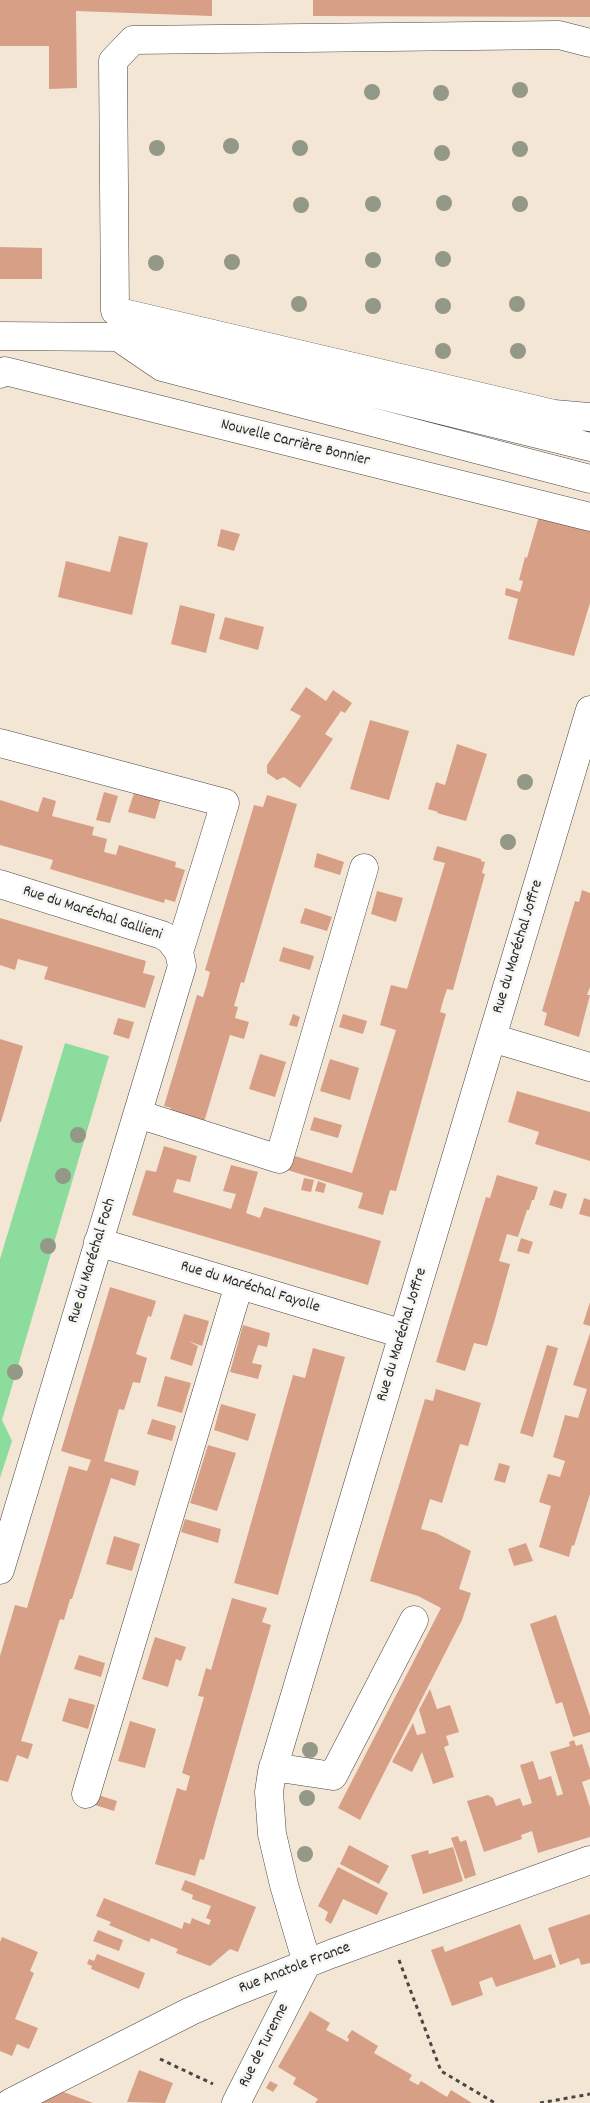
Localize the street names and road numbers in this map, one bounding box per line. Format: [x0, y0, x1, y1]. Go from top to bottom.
street label: Nouvelle Carrière Bonnier [218, 416, 372, 472]
street label: Rue du Maréchal Joffre [490, 878, 548, 1016]
street label: Rue du Maréchal Gallieni [20, 882, 164, 946]
street label: Rue du Maréchal Foch [65, 1196, 121, 1326]
street label: Rue du Maréchal Fayolle [178, 1258, 322, 1318]
street label: Rue du Maréchal Joffre [374, 1266, 432, 1404]
street label: Rue Anatole France [236, 1939, 354, 1999]
street label: Rue de Turenne [236, 2001, 294, 2091]

